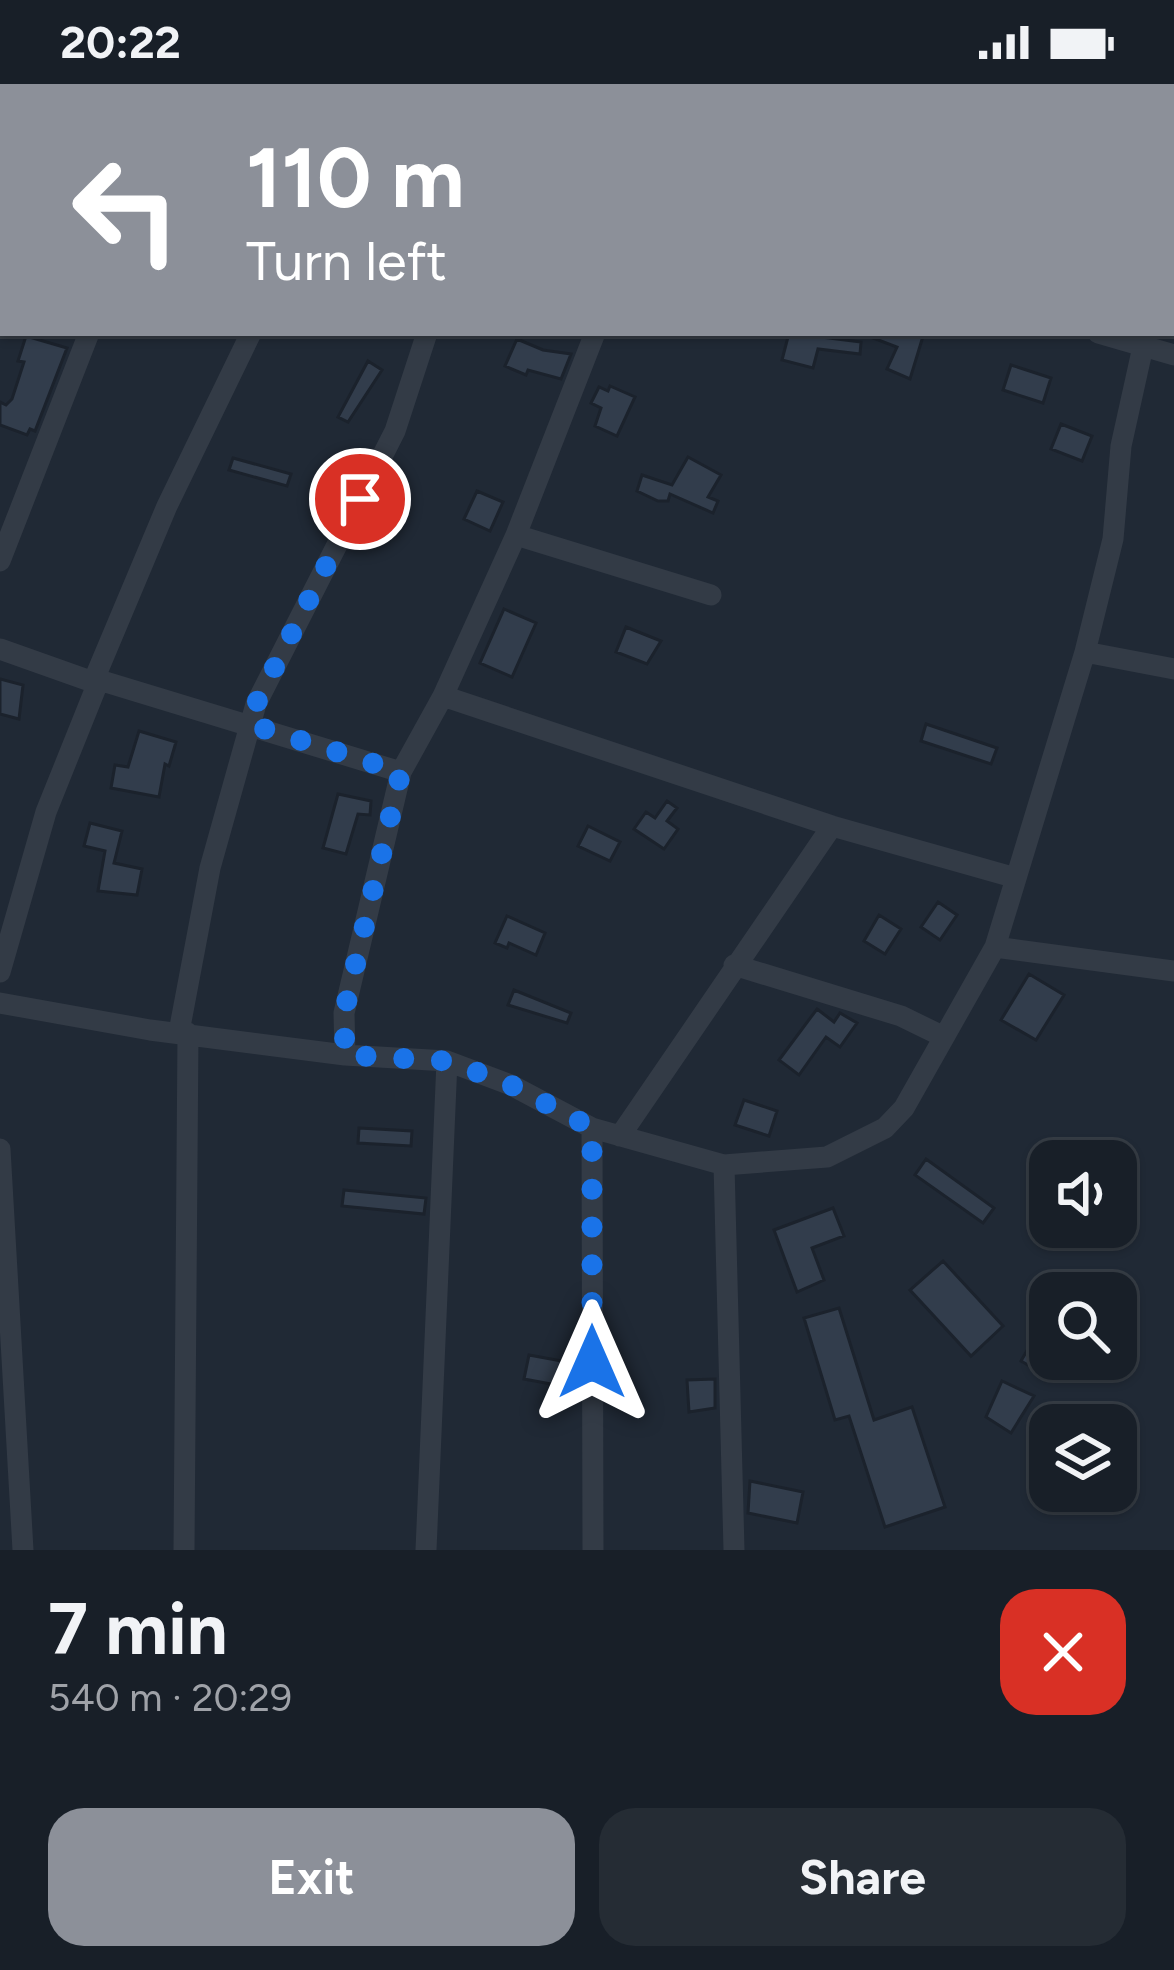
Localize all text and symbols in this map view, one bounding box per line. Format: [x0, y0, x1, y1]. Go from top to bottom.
text: 20:22 [60, 15, 181, 69]
text: 110 m [246, 127, 465, 228]
icon: left [48, 132, 204, 288]
text: Turn left [246, 229, 447, 294]
pin [309, 448, 411, 550]
icon: arrive [327, 466, 393, 532]
map controls [1029, 1140, 1137, 1512]
button: sound [1029, 1140, 1137, 1248]
button: search [1029, 1272, 1137, 1380]
position arrow [529, 1299, 655, 1425]
button: layers [1029, 1404, 1137, 1512]
text: 7 min [48, 1586, 228, 1672]
button: close [1000, 1589, 1126, 1715]
text: 540 m · 20:29 [48, 1674, 292, 1721]
button: Exit [48, 1808, 575, 1946]
button: Share [599, 1808, 1126, 1946]

